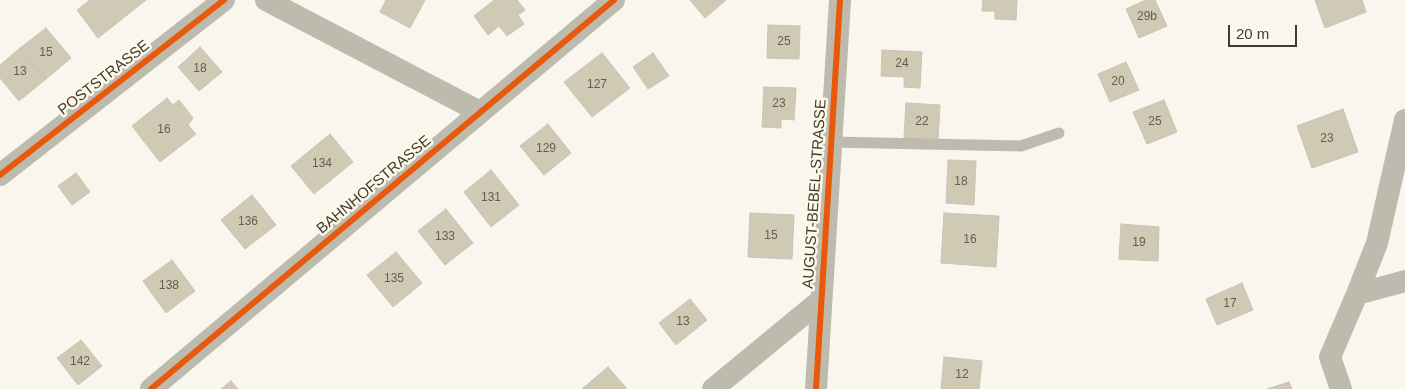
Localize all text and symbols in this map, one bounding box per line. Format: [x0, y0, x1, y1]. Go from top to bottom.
house number: 29b [1137, 10, 1157, 24]
scale bar [1230, 15, 1299, 47]
text: 20 m [1236, 25, 1269, 42]
house number: 25 [777, 35, 791, 49]
street label: POSTSTRASSE [55, 37, 153, 119]
house number: 15 [39, 46, 53, 60]
house number: 24 [895, 57, 909, 71]
house number: 18 [193, 62, 207, 76]
house number: 13 [13, 65, 27, 79]
house number: 20 [1111, 75, 1125, 89]
house number: 127 [587, 78, 607, 92]
house number: 23 [772, 97, 786, 111]
street label: AUGUST-BEBEL-STRASSE [799, 99, 831, 289]
house number: 22 [915, 115, 929, 129]
house number: 25 [1148, 115, 1162, 129]
house number: 16 [157, 123, 171, 137]
street label: BAHNHOFSTRASSE [313, 132, 435, 238]
house number: 23 [1320, 132, 1334, 146]
house number: 129 [536, 142, 556, 156]
house number: 134 [312, 157, 332, 171]
house number: 18 [954, 175, 968, 189]
house number: 131 [481, 191, 501, 205]
house number: 136 [238, 215, 258, 229]
house number: 15 [764, 229, 778, 243]
house number: 133 [435, 230, 455, 244]
house number: 16 [963, 233, 977, 247]
house number: 19 [1132, 236, 1146, 250]
house number: 135 [384, 272, 404, 286]
house number: 138 [159, 279, 179, 293]
house number: 17 [1223, 297, 1237, 311]
house number: 13 [676, 315, 690, 329]
house number: 142 [70, 355, 90, 369]
house number: 12 [955, 368, 969, 382]

